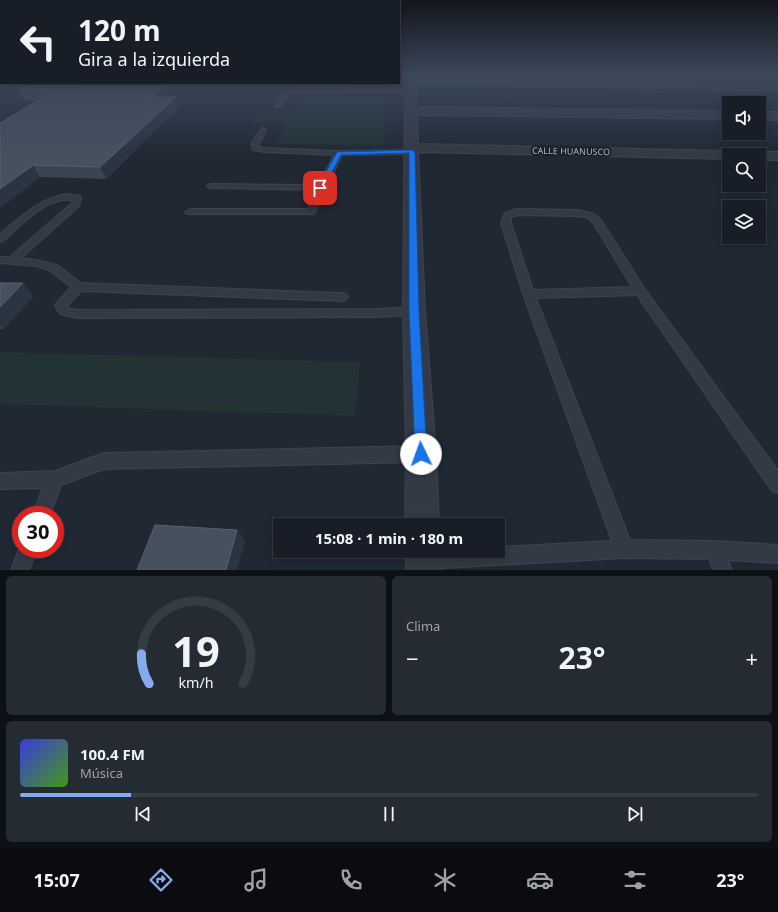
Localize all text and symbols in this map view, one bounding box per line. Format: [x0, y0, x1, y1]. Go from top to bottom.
text: 120 m [78, 11, 161, 49]
icon: left [12, 16, 64, 68]
text: Gira a la izquierda [78, 47, 230, 71]
map controls [722, 96, 766, 244]
button: sound [722, 96, 766, 140]
street label: CALLE HUANUSCO [532, 144, 610, 158]
button: search [722, 148, 766, 192]
pin [303, 171, 337, 205]
icon: arrive [309, 177, 331, 199]
button: layers [722, 200, 766, 244]
position arrow [400, 433, 442, 475]
speed limit sign: 30 [12, 506, 64, 558]
text: 15:08 · 1 min · 180 m [315, 528, 463, 548]
text: Clima [406, 617, 440, 635]
text: 19 [172, 622, 220, 678]
text: 23° [558, 637, 606, 678]
text: − [406, 643, 419, 673]
text: + [745, 643, 758, 673]
text: km/h [178, 672, 214, 691]
text: 100.4 FM [80, 744, 145, 764]
text: Música [80, 764, 123, 782]
icon: previous [132, 803, 154, 825]
icon: pause [378, 803, 400, 825]
icon: next [624, 803, 646, 825]
icon: directions [147, 866, 175, 894]
icon: music [242, 866, 270, 894]
icon: phone [337, 866, 365, 894]
icon: climate [431, 866, 459, 894]
icon: car [526, 866, 554, 894]
icon: filters [621, 866, 649, 894]
text: 15:07 [33, 868, 80, 892]
text: 23° [716, 868, 745, 892]

